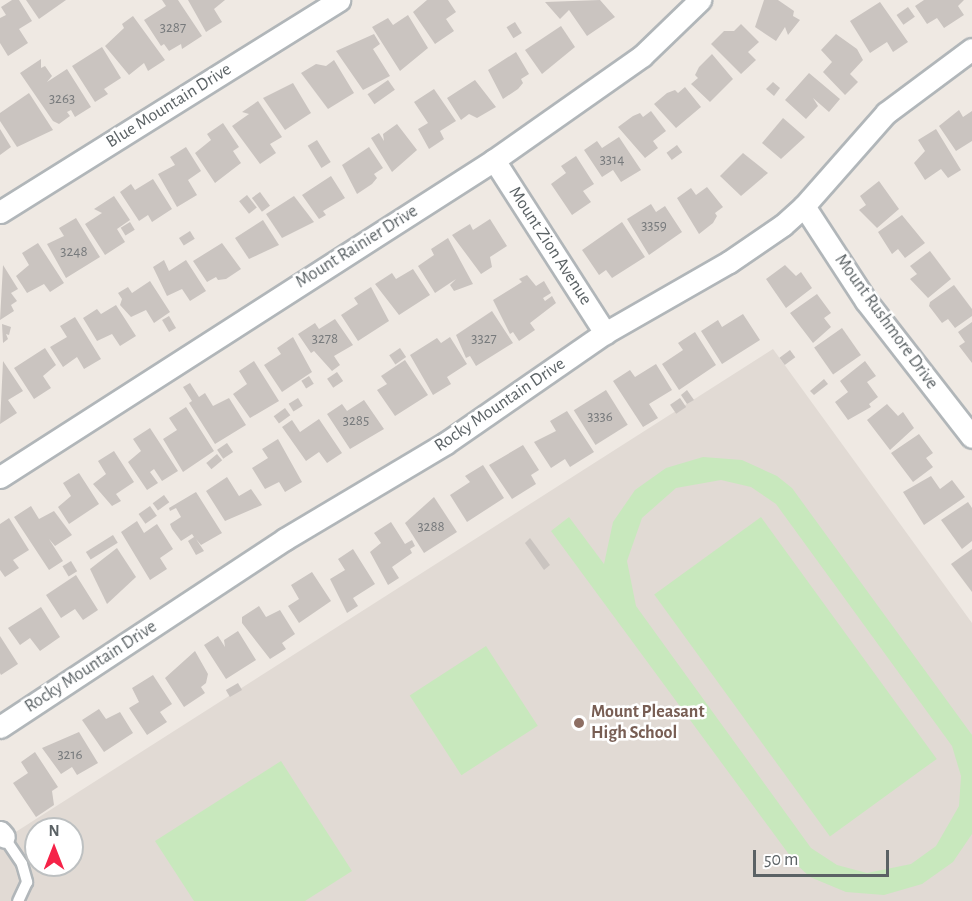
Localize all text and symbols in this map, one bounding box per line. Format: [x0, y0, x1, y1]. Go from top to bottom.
house number: 3287 [160, 19, 186, 37]
street label: Blue Mountain Drive [102, 59, 236, 153]
house number: 3263 [49, 90, 75, 108]
house number: 3314 [600, 151, 624, 169]
street label: Mount Zion Avenue [504, 183, 596, 309]
street label: Mount Rainier Drive [292, 201, 422, 293]
house number: 3359 [641, 217, 667, 235]
house number: 3248 [60, 243, 88, 261]
street label: Mount Rushmore Drive [830, 250, 942, 394]
house number: 3278 [312, 330, 338, 348]
house number: 3327 [471, 330, 497, 348]
street label: Rocky Mountain Drive [431, 353, 569, 457]
house number: 3336 [587, 408, 613, 426]
house number: 3285 [343, 412, 369, 430]
house number: 3288 [417, 518, 445, 536]
street label: Rocky Mountain Drive [21, 616, 161, 718]
place label: Mount Pleasant High School [591, 702, 704, 744]
marker: Mount Pleasant High School [572, 716, 586, 730]
house number: 3216 [57, 746, 83, 764]
north arrow [24, 817, 84, 877]
text: N [48, 823, 60, 839]
scale bar [756, 838, 892, 876]
text: 50 m [764, 851, 798, 869]

